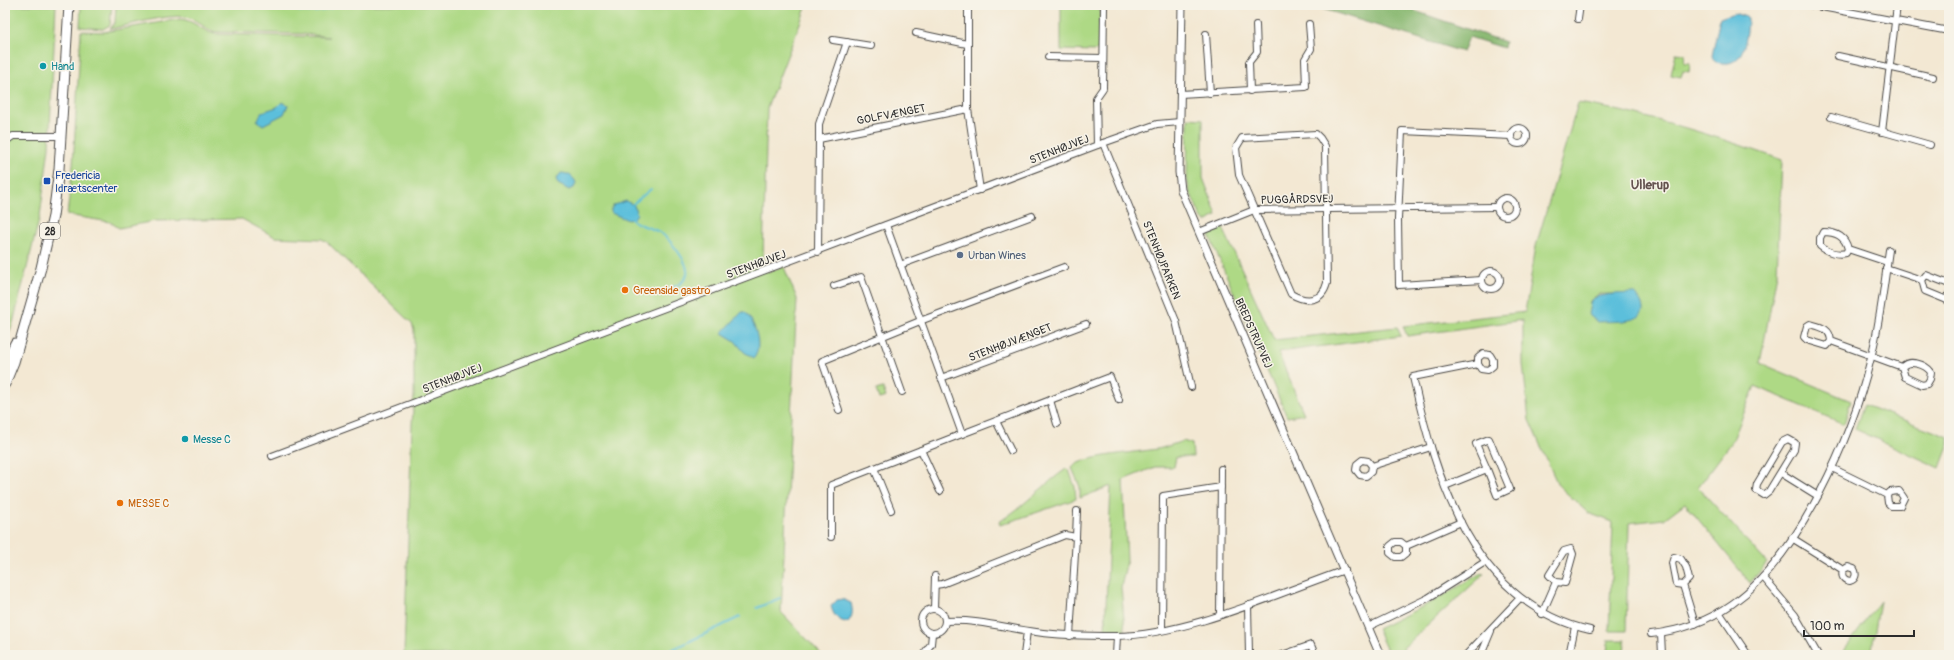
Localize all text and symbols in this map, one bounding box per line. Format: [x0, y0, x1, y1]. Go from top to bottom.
place label: Hand [51, 60, 74, 73]
marker: Hand [38, 61, 48, 71]
street label: GOLFVÆNGET [856, 101, 927, 128]
street label: STENHØJVEJ [1028, 132, 1091, 167]
place label: Fredericia Idrætscenter [55, 169, 118, 195]
marker: Fredericia Idrætscenter [42, 176, 52, 186]
district label: Ullerup [1631, 177, 1669, 193]
street label: PUGGÅRDSVEJ [1261, 191, 1333, 207]
street label: STENHØJPARKEN [1140, 219, 1183, 301]
road number: 28 [40, 223, 60, 239]
street label: STENHØJVEJ [724, 248, 788, 281]
place label: Urban Wines [968, 249, 1026, 262]
marker: Urban Wines [955, 250, 965, 260]
place label: Greenside gastro [633, 284, 711, 297]
marker: Greenside gastro [620, 285, 630, 295]
street label: BREDSTRUPVEJ [1232, 296, 1275, 370]
street label: STENHØJVÆNGET [967, 321, 1054, 364]
street label: STENHØJVEJ [421, 361, 484, 396]
place label: Messe C [193, 433, 231, 446]
marker: Messe C [180, 434, 190, 444]
place label: MESSE C [128, 497, 170, 510]
marker: MESSE C [115, 498, 125, 508]
scale bar [1804, 612, 1914, 638]
text: 100 m [1810, 619, 1845, 634]

